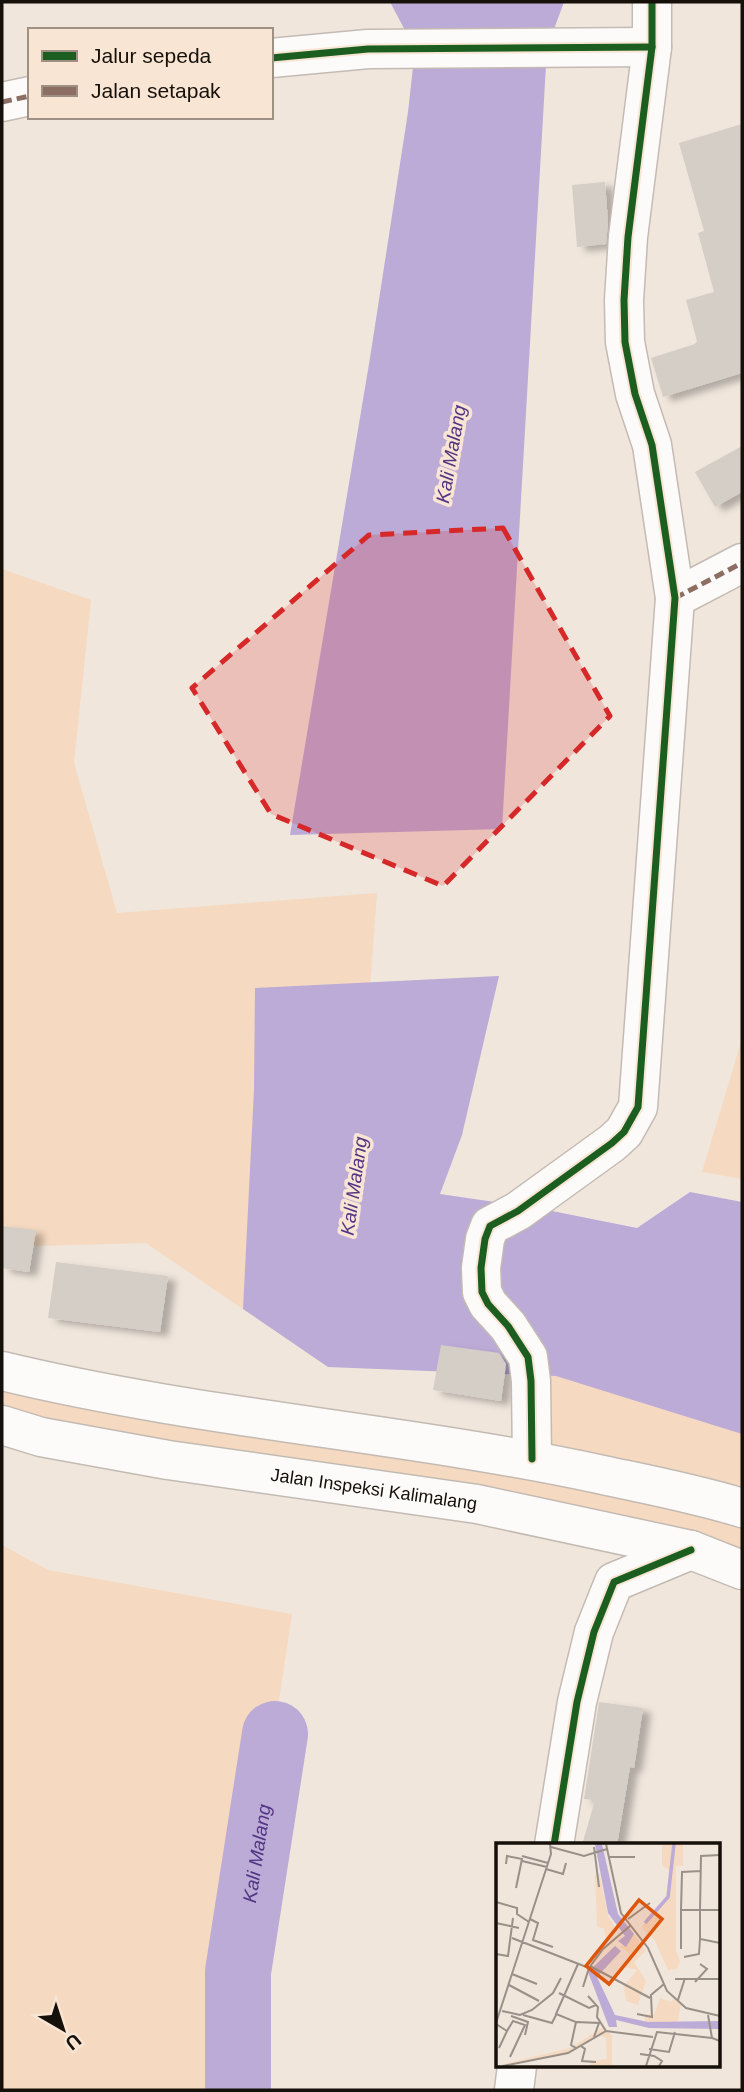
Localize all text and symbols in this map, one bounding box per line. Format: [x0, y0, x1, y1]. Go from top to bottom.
legend [28, 28, 273, 119]
text: Jalur sepeda [91, 44, 212, 67]
text: Jalan setapak [91, 79, 221, 102]
water label: Kali Malang [432, 403, 470, 505]
water label: Kali Malang [337, 1135, 371, 1237]
street label: Jalan Inspeksi Kalimalang [270, 1465, 479, 1514]
water label: Kali Malang [238, 1802, 275, 1904]
inset map [496, 1843, 720, 2068]
north arrow [28, 1994, 98, 2064]
text: U [61, 2029, 85, 2054]

